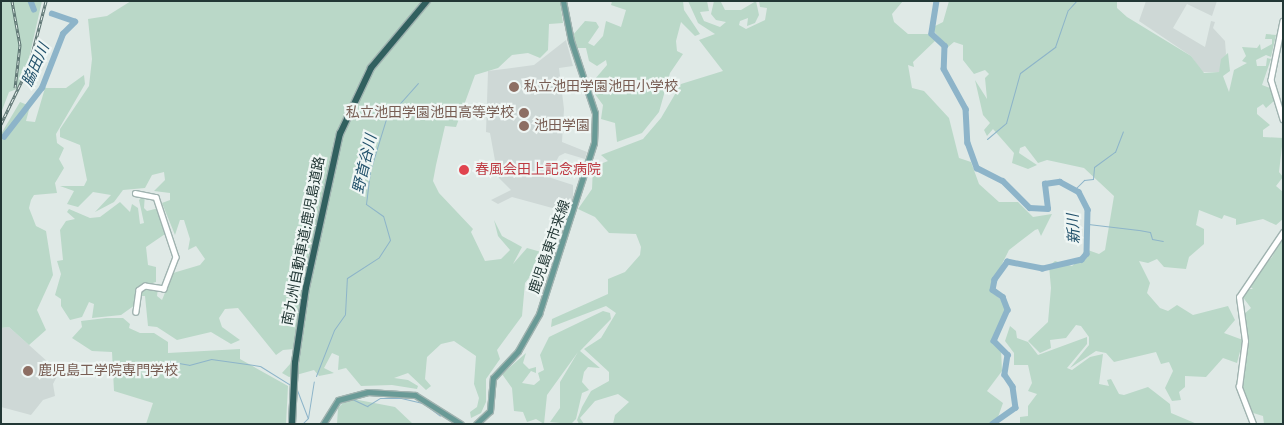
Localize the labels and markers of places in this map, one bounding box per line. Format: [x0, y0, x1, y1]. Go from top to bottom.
place label: 私立池田学園池田小学校 [524, 79, 678, 95]
marker: 私立池田学園池田小学校 [508, 81, 520, 93]
place label: 私立池田学園池田高等学校 [346, 105, 514, 121]
marker: 私立池田学園池田高等学校 [518, 107, 530, 119]
place label: 池田学園 [534, 118, 590, 134]
marker: 池田学園 [518, 120, 530, 132]
place label: 春風会田上記念病院 [475, 162, 601, 178]
marker: 春風会田上記念病院 [457, 163, 471, 177]
place label: 鹿児島工学院専門学校 [38, 363, 178, 379]
marker: 鹿児島工学院専門学校 [22, 365, 34, 377]

